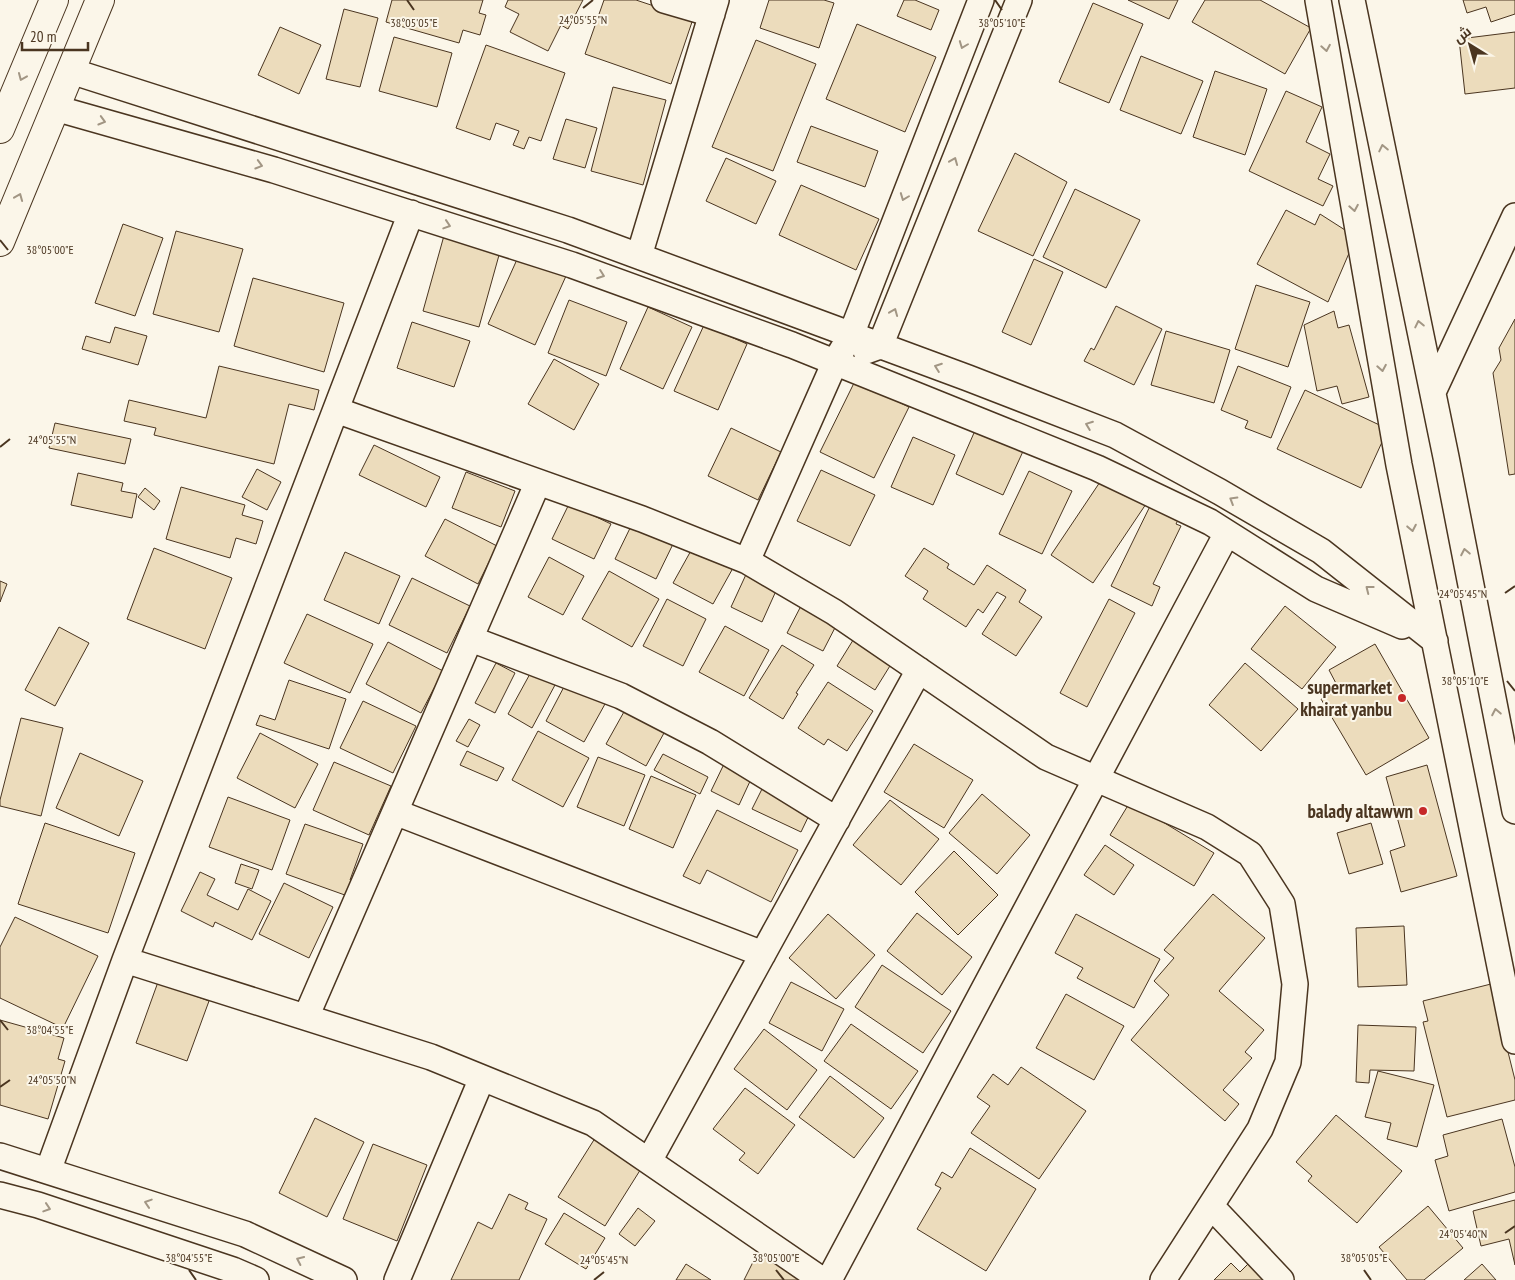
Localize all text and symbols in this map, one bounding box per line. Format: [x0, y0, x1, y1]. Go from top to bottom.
text: 24°05'55"N [559, 12, 607, 27]
text: 38°05'05"E [390, 15, 438, 30]
text: 38°05'10"E [978, 15, 1026, 30]
scale bar [22, 20, 89, 52]
north arrow [1445, 20, 1495, 70]
text: ش [1450, 22, 1475, 47]
text: 20 m [30, 27, 56, 46]
one-way arrow [959, 41, 969, 49]
one-way arrow [1321, 44, 1331, 52]
one-way arrow [17, 72, 28, 81]
one-way arrow [97, 116, 106, 126]
one-way arrow [1378, 143, 1388, 152]
one-way arrow [948, 157, 958, 166]
one-way arrow [254, 160, 262, 170]
one-way arrow [900, 192, 910, 201]
one-way arrow [12, 193, 23, 202]
one-way arrow [1349, 204, 1359, 212]
one-way arrow [442, 219, 450, 229]
text: 38°05'00"E [26, 242, 74, 257]
one-way arrow [596, 269, 605, 279]
one-way arrow [887, 308, 898, 317]
one-way arrow [1414, 320, 1425, 329]
one-way arrow [934, 363, 942, 373]
one-way arrow [1377, 364, 1387, 373]
one-way arrow [1085, 421, 1094, 431]
text: 24°05'55"N [28, 432, 76, 447]
one-way arrow [1230, 496, 1239, 506]
one-way arrow [1406, 523, 1417, 532]
one-way arrow [1460, 548, 1470, 556]
text: 24°05'45"N [1439, 586, 1487, 601]
one-way arrow [1366, 587, 1375, 595]
text: 38°05'10"E [1441, 673, 1489, 688]
place label: supermarket khairat yanbu [1300, 675, 1392, 721]
marker: supermarket khairat yanbu [1396, 692, 1408, 704]
one-way arrow [1491, 707, 1501, 716]
place label: balady altawwn [1307, 799, 1413, 823]
marker: balady altawwn [1417, 805, 1429, 817]
text: 38°04'55"E [26, 1022, 74, 1037]
text: 24°05'50"N [28, 1072, 76, 1087]
one-way arrow [144, 1199, 153, 1209]
one-way arrow [42, 1203, 50, 1213]
text: 24°05'40"N [1439, 1226, 1487, 1241]
text: 38°04'55"E [165, 1250, 213, 1265]
text: 38°05'00"E [752, 1250, 800, 1265]
text: 38°05'05"E [1340, 1250, 1388, 1265]
text: 24°05'45"N [580, 1252, 628, 1267]
one-way arrow [296, 1255, 305, 1266]

